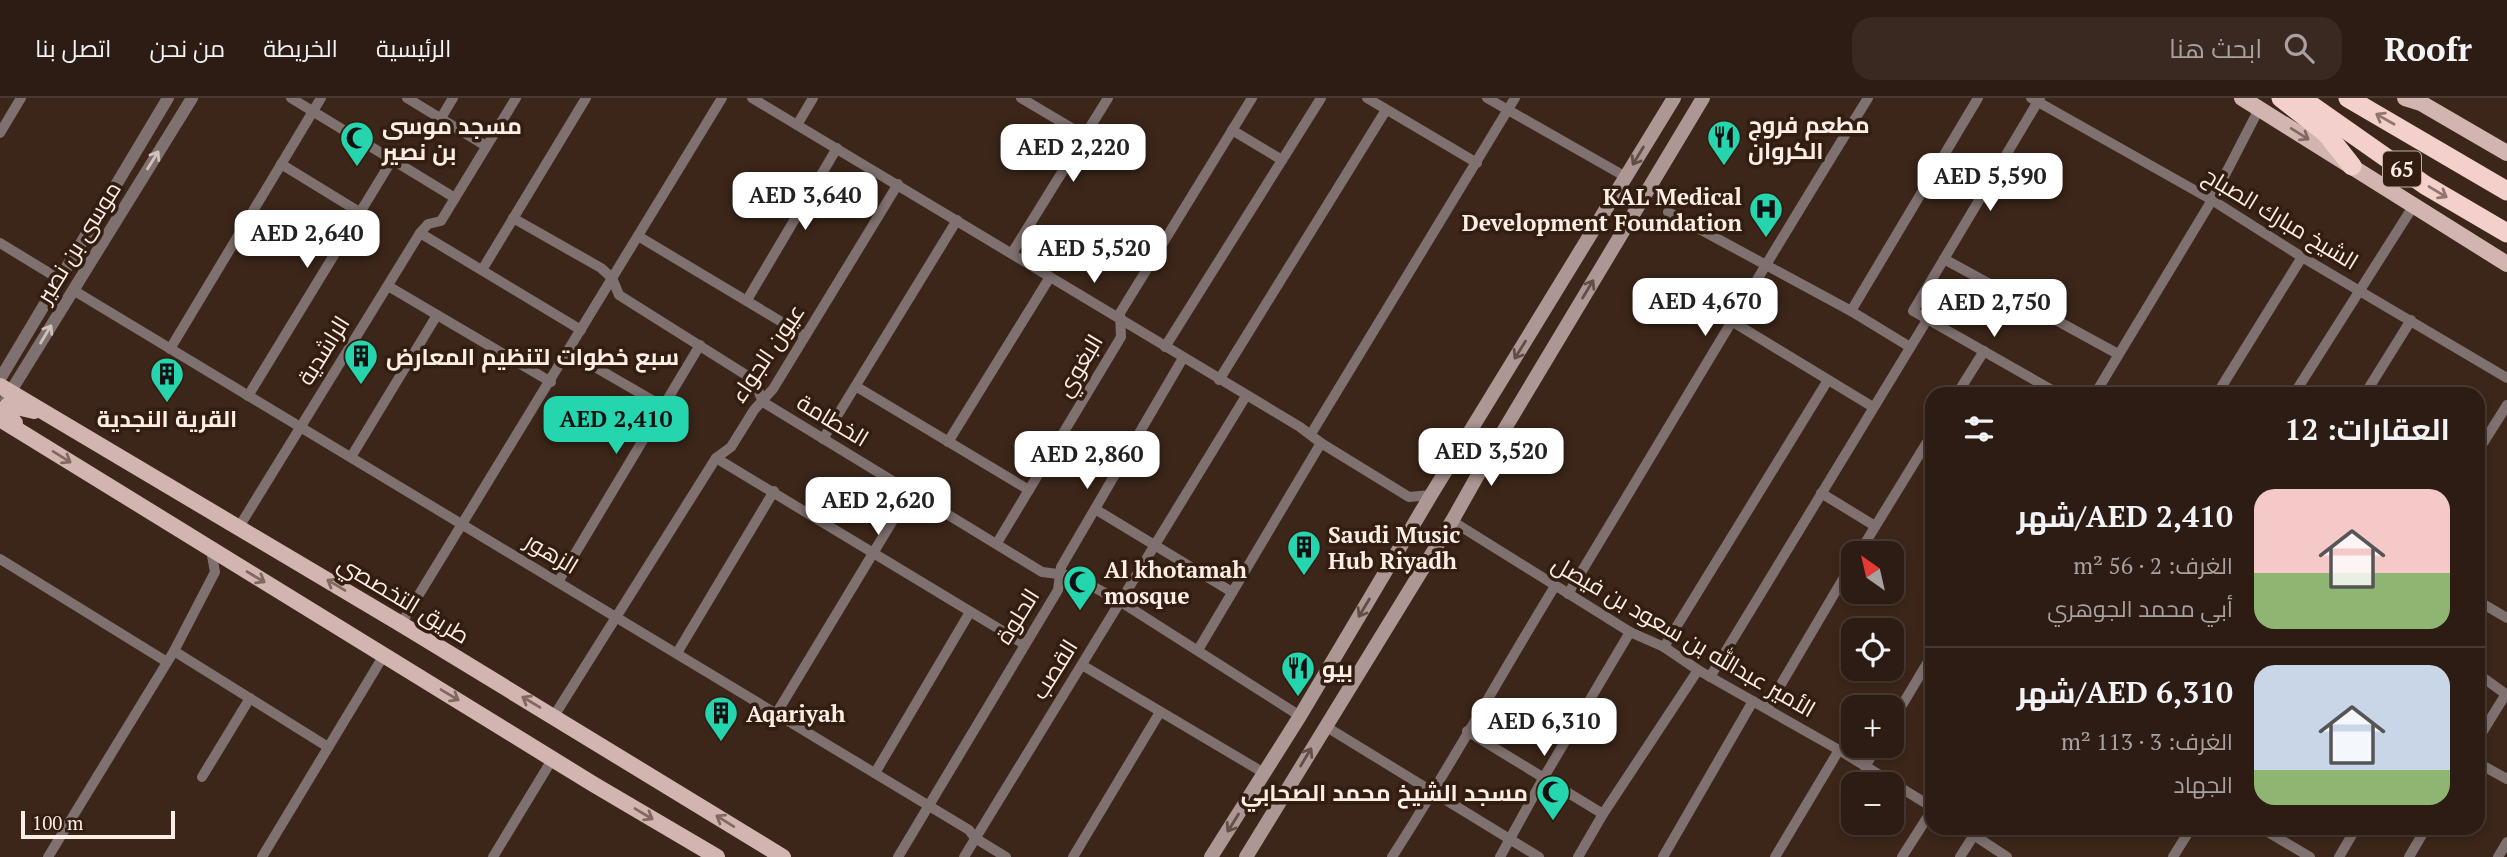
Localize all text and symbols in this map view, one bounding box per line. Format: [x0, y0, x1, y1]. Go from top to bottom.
search box [1852, 17, 2342, 80]
text: Roofr [2384, 27, 2472, 70]
icon: search [2280, 29, 2318, 67]
text: ابحث هنا [2169, 31, 2262, 65]
text: اتصل بنا [35, 32, 112, 64]
text: من نحن [150, 32, 225, 64]
text: الخريطة [263, 32, 338, 64]
text: الرئيسية [376, 32, 451, 64]
place label: مطعم فروج الكروان [1748, 109, 1870, 166]
place label: مسجد موسى بن نصير [381, 110, 522, 167]
one-way arrow [2375, 112, 2395, 126]
restaurant icon: مطعم فروج الكروان [1705, 118, 1743, 167]
mosque icon: مسجد موسى بن نصير [338, 119, 376, 168]
pin: AED 2,220 [993, 125, 1153, 184]
one-way arrow [2289, 128, 2309, 142]
text: AED 2,220 [1017, 131, 1129, 162]
one-way arrow [1631, 146, 1645, 166]
one-way arrow [147, 150, 161, 170]
road number: 65 [2383, 152, 2421, 186]
pin: AED 5,590 [1910, 153, 2070, 213]
street label: الشيخ مبارك الصباح [2197, 159, 2364, 277]
text: AED 5,590 [1934, 160, 2046, 191]
pin: AED 3,640 [725, 172, 885, 232]
street label: موسى بن نصير [27, 175, 128, 310]
text: AED 3,640 [749, 179, 861, 210]
place label: KAL Medical Development Foundation [1462, 181, 1742, 238]
one-way arrow [2427, 186, 2447, 200]
hospital icon: KAL Medical Development Foundation [1747, 190, 1785, 239]
pin: AED 2,640 [227, 211, 387, 270]
text: AED 2,640 [251, 217, 363, 248]
pin: AED 5,520 [1014, 226, 1174, 285]
text: AED 5,520 [1038, 232, 1150, 263]
pin: AED 4,670 [1625, 278, 1785, 338]
one-way arrow [1581, 279, 1595, 299]
pin: AED 2,750 [1914, 280, 2074, 339]
text: AED 4,670 [1649, 285, 1761, 316]
text: AED 2,750 [1938, 286, 2050, 317]
street label: عيون الجواء [723, 298, 811, 408]
street label: الراشدية [290, 309, 356, 391]
one-way arrow [39, 325, 53, 345]
street label: البغوي [1048, 328, 1112, 404]
building icon: سبع خطوات لتنظيم المعارض [342, 337, 380, 386]
one-way arrow [1512, 340, 1526, 360]
place label: سبع خطوات لتنظيم المعارض [386, 341, 679, 373]
building icon: القرية النجدية [148, 355, 186, 404]
street label: الخطامة [791, 387, 875, 453]
pin: AED 2,410 [536, 396, 696, 456]
place label: القرية النجدية [97, 403, 237, 434]
text: AED 2,410 [560, 403, 672, 434]
text: العقارات: 12 [2284, 409, 2450, 449]
icon: filters [1960, 410, 1998, 448]
pin: AED 3,520 [1411, 428, 1571, 488]
pin: AED 2,860 [1007, 432, 1167, 491]
text: AED 3,520 [1435, 435, 1547, 466]
text: AED 2,860 [1031, 438, 1143, 469]
one-way arrow [52, 451, 72, 465]
pin: AED 2,620 [798, 478, 958, 537]
text: AED 2,620 [822, 484, 934, 515]
text: AED 2,410/شهر [2017, 496, 2233, 536]
icon: home [2310, 517, 2394, 601]
place label: Saudi Music Hub Riyadh [1328, 519, 1460, 576]
street label: الزهور [518, 524, 584, 581]
building icon: Saudi Music Hub Riyadh [1285, 528, 1323, 577]
north arrow [1841, 541, 1904, 604]
map controls [1841, 541, 1904, 835]
street label: طريق التخصصي [331, 548, 476, 652]
street label: الأمير عبدالله بن سعود بن فيصل [1547, 548, 1821, 724]
text: الغرف: 2 · 56 m² [2073, 550, 2233, 581]
place label: Al khotamah mosque [1104, 554, 1247, 611]
mosque icon: Al khotamah mosque [1061, 563, 1099, 612]
one-way arrow [245, 570, 265, 584]
one-way arrow [326, 578, 346, 592]
street label: الحلوة [988, 582, 1046, 650]
text: أبي محمد الجوهري [2047, 593, 2233, 624]
one-way arrow [1357, 598, 1371, 618]
button: locate [1841, 618, 1904, 681]
street label: القصب [1023, 633, 1085, 705]
restaurant icon: بيو [1279, 649, 1317, 698]
place label: بيو [1322, 653, 1353, 684]
text: AED 6,310/شهر [2017, 672, 2233, 712]
one-way arrow [440, 688, 460, 702]
icon: home [2310, 693, 2394, 777]
building icon: Aqariyah [702, 694, 740, 743]
one-way arrow [521, 695, 541, 709]
button: + [1841, 695, 1904, 758]
place label: Aqariyah [746, 698, 846, 729]
pin: AED 6,310 [1464, 698, 1624, 758]
text: AED 6,310 [1488, 705, 1600, 736]
text: الغرف: 3 · 113 m² [2061, 726, 2233, 757]
one-way arrow [1300, 747, 1314, 767]
text: الجهاد [2174, 769, 2233, 800]
button: − [1841, 772, 1904, 835]
mosque icon: مسجد الشيخ محمد الصحابي [1534, 773, 1572, 822]
place label: مسجد الشيخ محمد الصحابي [1241, 777, 1528, 812]
one-way arrow [634, 807, 654, 821]
scale bar [21, 808, 175, 840]
text: 100 m [32, 810, 83, 835]
one-way arrow [1225, 813, 1240, 832]
one-way arrow [715, 814, 735, 828]

